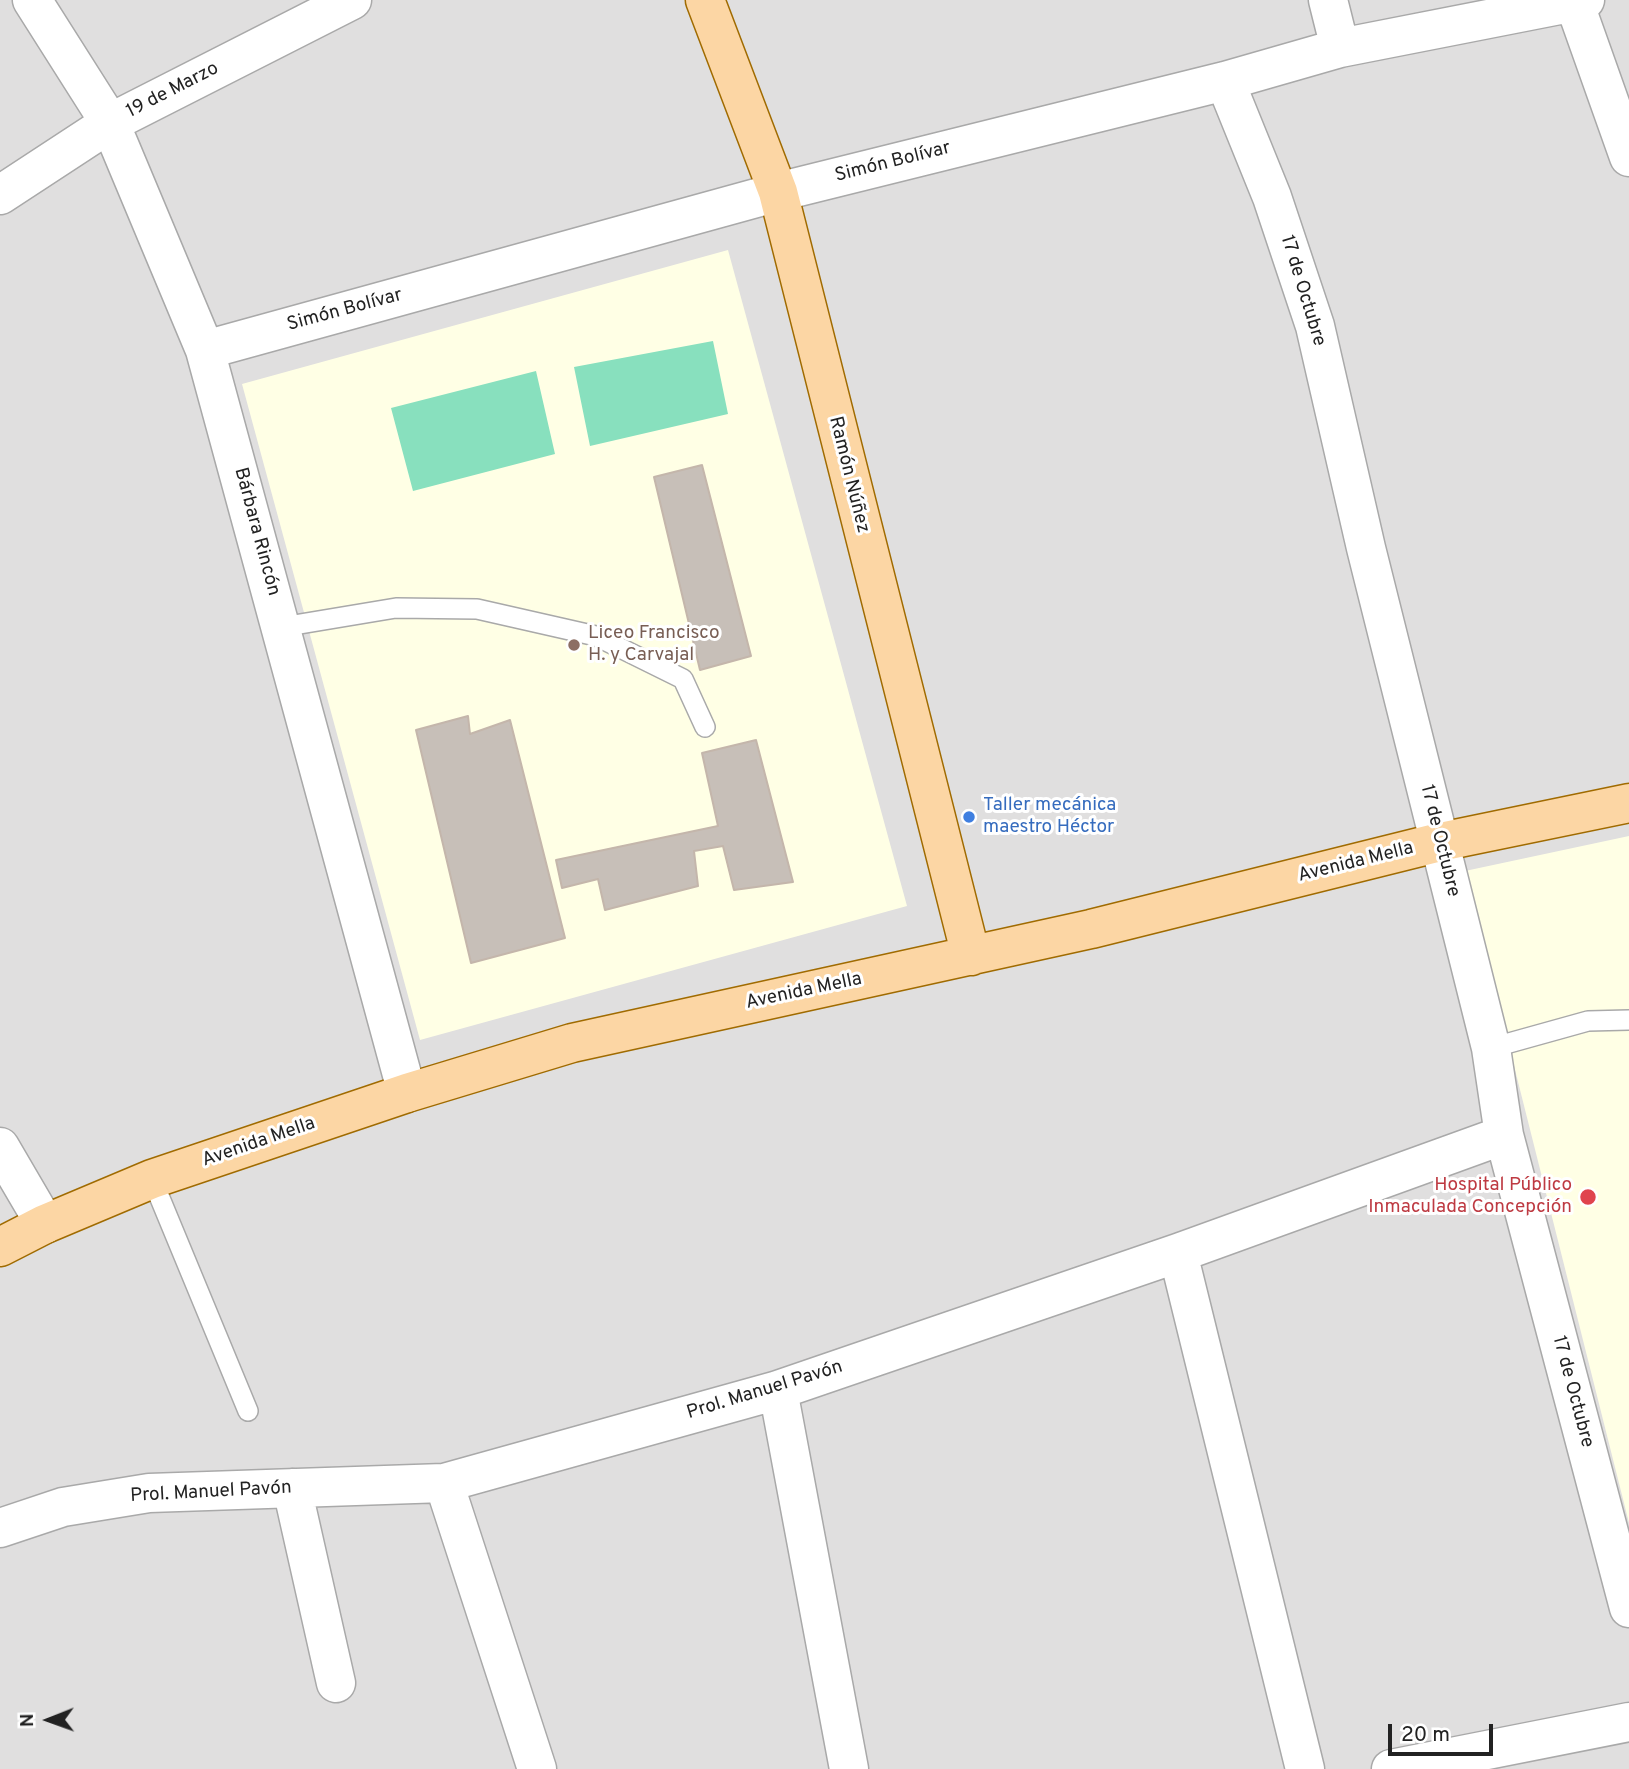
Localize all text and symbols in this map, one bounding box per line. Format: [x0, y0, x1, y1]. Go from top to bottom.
street label: 19 de Marzo [123, 58, 223, 124]
street label: Simón Bolívar [833, 138, 953, 188]
street label: 17 de Octubre [1274, 233, 1330, 349]
street label: Simón Bolívar [285, 285, 405, 337]
street label: Ramón Núñez [823, 414, 873, 536]
street label: Bárbara Rincón [228, 465, 284, 599]
place label: Liceo Francisco H. y Carvajal [588, 623, 720, 667]
marker: Liceo Francisco H. y Carvajal [566, 637, 582, 653]
street label: 17 de Octubre [1414, 783, 1464, 899]
place label: Taller mecánica maestro Héctor [983, 795, 1116, 839]
marker: Taller mecánica maestro Héctor [961, 809, 977, 825]
street label: Avenida Mella [1296, 838, 1416, 888]
street label: Avenida Mella [744, 969, 864, 1015]
street label: Avenida Mella [199, 1113, 319, 1173]
place label: Hospital Público Inmaculada Concepción [1368, 1175, 1572, 1219]
marker: Hospital Público Inmaculada Concepción [1578, 1187, 1598, 1207]
street label: 17 de Octubre [1546, 1334, 1598, 1450]
street label: Prol. Manuel Pavón [684, 1356, 846, 1426]
street label: Prol. Manuel Pavón [130, 1477, 292, 1509]
north arrow [14, 1685, 84, 1755]
scale bar [1391, 1710, 1496, 1754]
text: N [16, 1713, 40, 1727]
text: 20 m [1401, 1722, 1450, 1749]

